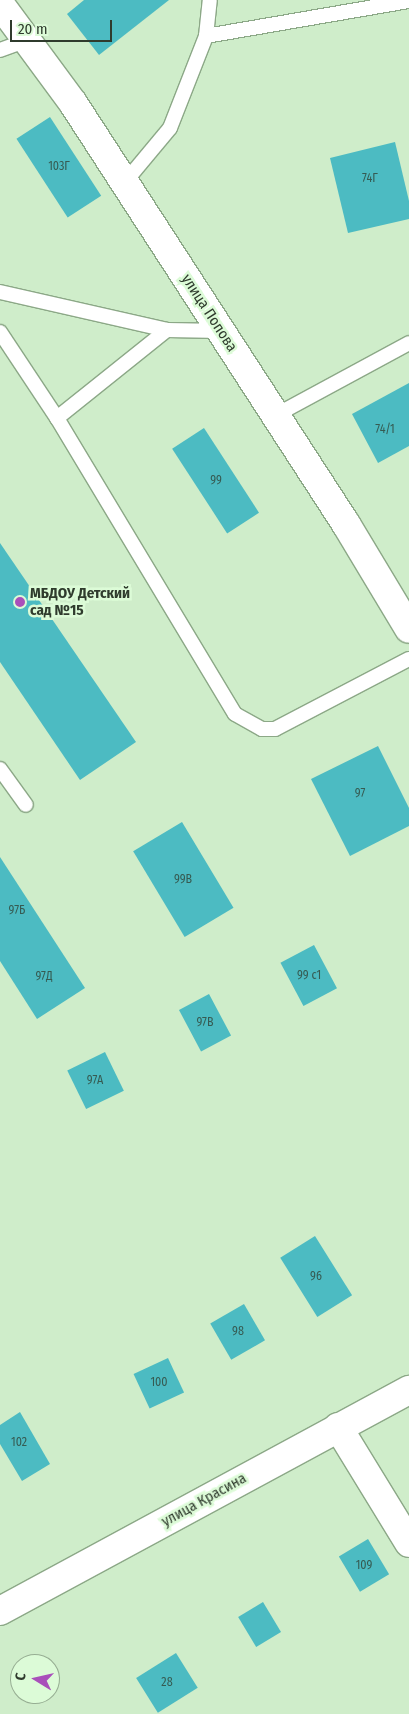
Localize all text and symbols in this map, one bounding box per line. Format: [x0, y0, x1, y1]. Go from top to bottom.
scale bar [12, 10, 115, 42]
text: 20 m [18, 20, 48, 38]
house number: 103Г [48, 160, 70, 174]
house number: 74Г [362, 172, 378, 186]
street label: улица Попова [177, 271, 241, 355]
house number: 74/1 [375, 423, 395, 437]
house number: 99 [210, 474, 222, 488]
place label: МБДОУ Детский сад №15 [30, 584, 130, 619]
marker: МБДОУ Детский сад №15 [14, 596, 26, 608]
house number: 97 [355, 787, 365, 801]
house number: 99В [174, 873, 192, 887]
house number: 97Б [9, 904, 25, 918]
house number: 99 с1 [297, 969, 321, 983]
house number: 97Д [35, 970, 53, 984]
house number: 97В [196, 1016, 214, 1030]
house number: 97А [87, 1074, 103, 1088]
house number: 96 [310, 1270, 322, 1284]
house number: 98 [232, 1325, 244, 1339]
house number: 100 [150, 1376, 168, 1390]
house number: 102 [11, 1436, 27, 1450]
street label: улица Красина [158, 1469, 250, 1531]
house number: 109 [356, 1559, 372, 1573]
north arrow [10, 1654, 60, 1704]
text: С [12, 1672, 30, 1682]
house number: 28 [161, 1676, 173, 1690]

